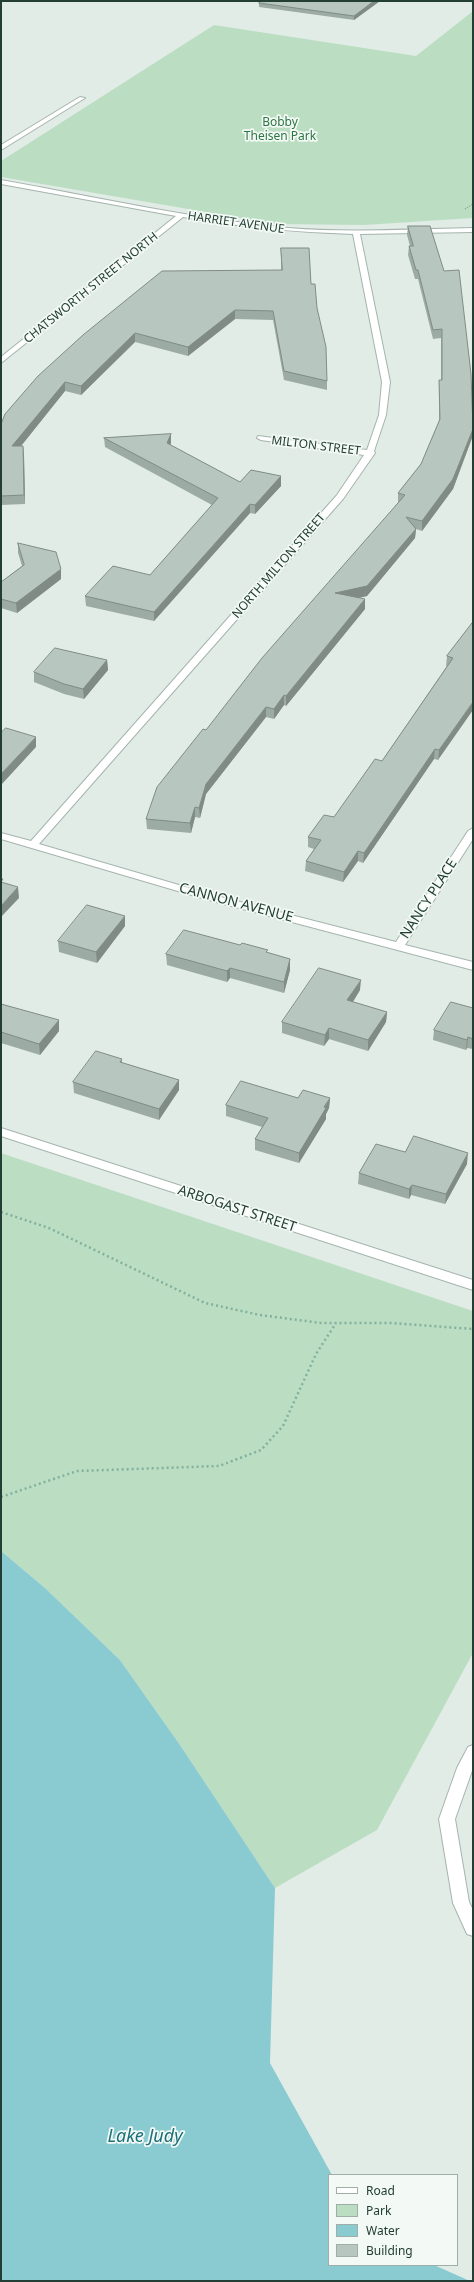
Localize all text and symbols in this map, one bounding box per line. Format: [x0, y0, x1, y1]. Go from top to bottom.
park label: Bobby Theisen Park [244, 116, 316, 144]
street label: HARRIET AVENUE [187, 209, 285, 237]
street label: CHATSWORTH STREET NORTH [21, 229, 161, 347]
street label: MILTON STREET [271, 433, 361, 459]
street label: NORTH MILTON STREET [229, 511, 329, 621]
street label: NANCY PLACE [397, 856, 461, 942]
street label: CANNON AVENUE [177, 880, 295, 926]
street label: ARBOGAST STREET [176, 1182, 298, 1236]
water label: Lake Judy [107, 2126, 183, 2148]
legend [328, 2174, 458, 2266]
text: Road [366, 2182, 395, 2199]
text: Park [366, 2202, 391, 2219]
text: Water [366, 2222, 400, 2239]
text: Building [366, 2242, 413, 2259]

